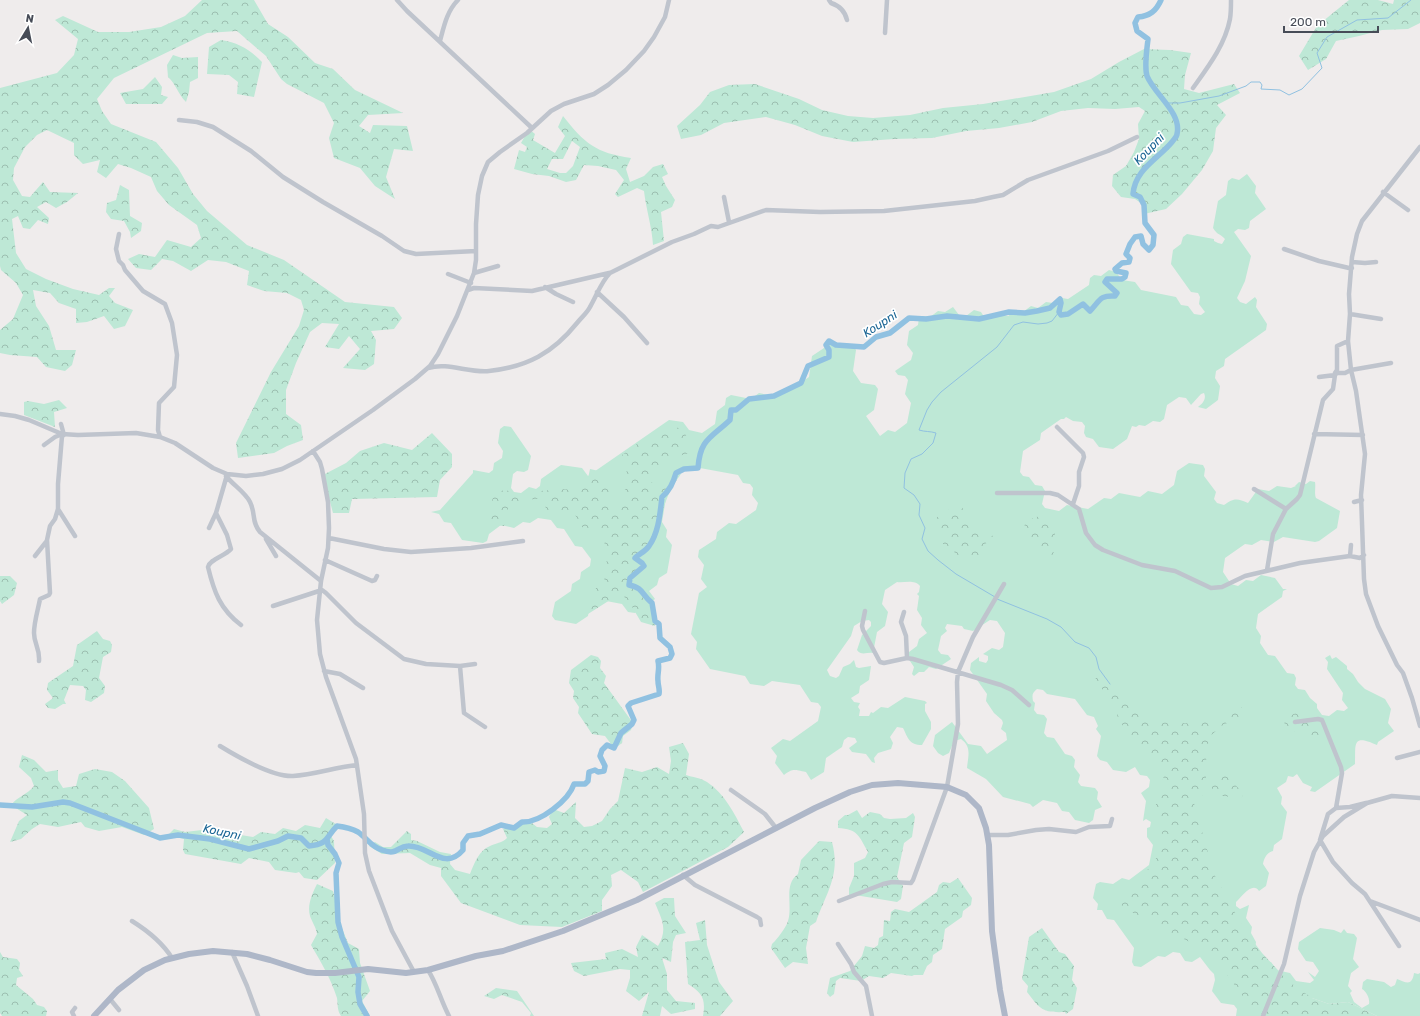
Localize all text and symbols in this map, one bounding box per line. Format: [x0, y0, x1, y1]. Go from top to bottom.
north arrow [8, 8, 48, 48]
scale bar [1284, 8, 1378, 34]
text: N [25, 12, 35, 26]
text: 200 m [1290, 15, 1326, 29]
water label: Koupni [1131, 130, 1168, 168]
water label: Koupni [860, 307, 901, 340]
water label: Koupni [202, 821, 243, 843]

